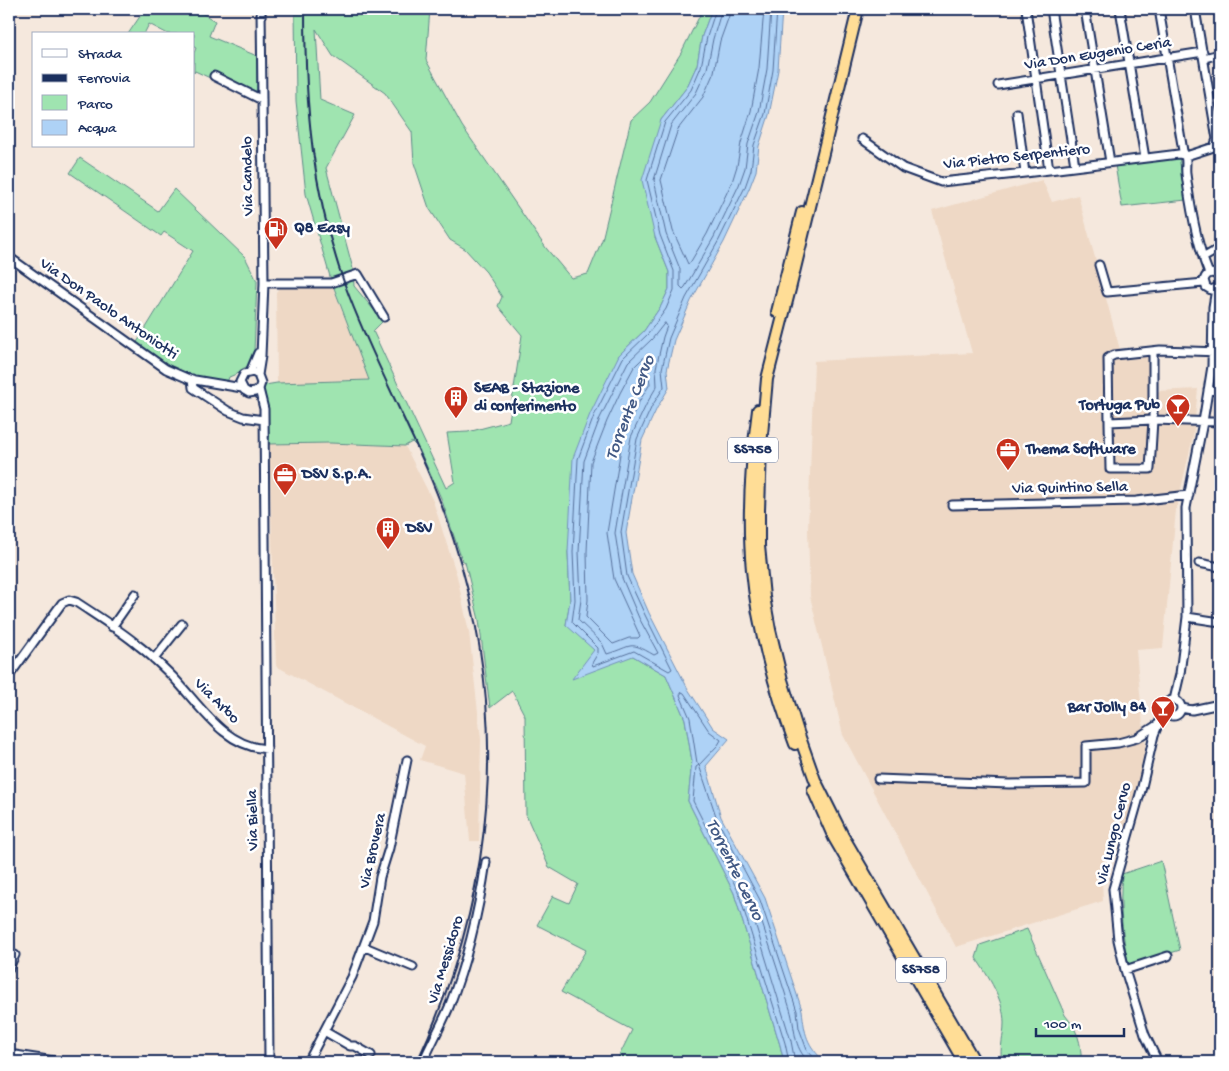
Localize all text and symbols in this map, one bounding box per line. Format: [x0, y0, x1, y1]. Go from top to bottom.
legend [32, 32, 195, 148]
street label: Via Don Eugenio Ceria [1022, 34, 1174, 76]
text: Strada [78, 46, 123, 64]
text: Ferrovia [77, 70, 131, 88]
text: Parco [77, 96, 113, 114]
text: Acqua [78, 120, 117, 138]
street label: Via Candelo [239, 136, 259, 217]
street label: Via Pietro Serpentiero [942, 141, 1091, 175]
fuel station icon: Q8 Easy [263, 216, 289, 250]
place label: Q8 Easy [294, 220, 350, 239]
street label: Via Don Paolo Antoniotti [34, 254, 181, 365]
water label: Torrente Cervo [601, 352, 661, 463]
place label: SEAB - Stazione di conferimento [474, 380, 580, 417]
building icon: SEAB - Stazione di conferimento [443, 385, 469, 419]
bar icon: Tortuga Pub [1165, 393, 1191, 427]
place label: Tortuga Pub [1077, 397, 1161, 416]
office icon: Thema Software [995, 437, 1021, 471]
road number: SS758 [728, 438, 778, 462]
place label: Thema Software [1024, 440, 1136, 460]
office icon: DSV S.p.A. [272, 462, 298, 496]
place label: DSV S.p.A. [300, 466, 372, 485]
street label: Via Quintino Sella [1011, 478, 1129, 500]
building icon: DSV [375, 516, 401, 550]
place label: DSV [404, 520, 433, 539]
street label: Via Arbo [188, 674, 243, 729]
bar icon: Bar Jolly 84 [1150, 695, 1176, 729]
place label: Bar Jolly 84 [1067, 699, 1146, 718]
street label: Via Lungo Cervo [1093, 781, 1137, 888]
street label: Via Biella [244, 788, 264, 852]
street label: Via Brovera [356, 810, 392, 892]
water label: Torrente Cervo [700, 816, 768, 925]
street label: Via Messidoro [424, 914, 469, 1007]
road number: SS758 [896, 958, 946, 982]
scale bar [1036, 1006, 1124, 1038]
text: 100 m [1043, 1016, 1082, 1034]

